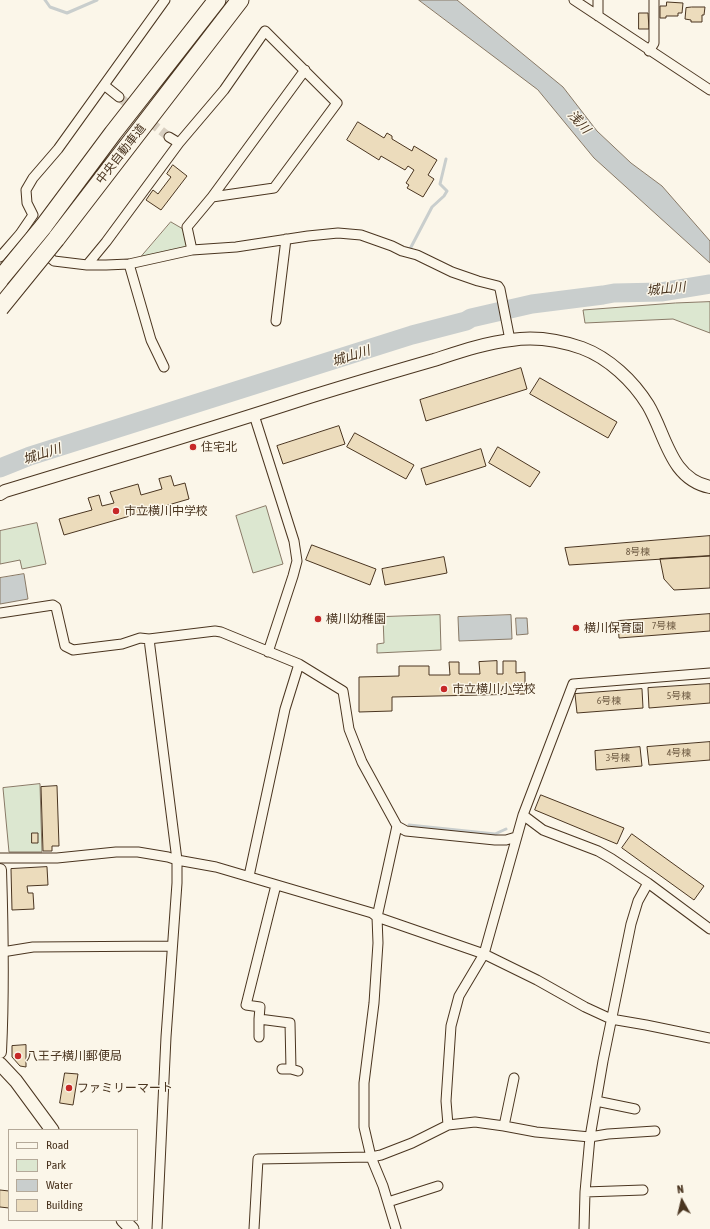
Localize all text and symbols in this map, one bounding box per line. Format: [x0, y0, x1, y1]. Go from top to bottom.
water label: 浅川 [565, 107, 593, 137]
street label: 中央自動車道 [93, 121, 149, 187]
water label: 城山川 [646, 279, 686, 299]
water label: 城山川 [330, 343, 372, 369]
place label: 住宅北 [201, 440, 237, 454]
water label: 城山川 [21, 441, 63, 467]
marker: 住宅北 [188, 442, 198, 452]
place label: 市立横川中学校 [124, 504, 208, 518]
marker: 市立横川中学校 [111, 506, 121, 516]
house number: 8号棟 [626, 546, 650, 558]
place label: 横川幼稚園 [326, 612, 386, 626]
marker: 横川幼稚園 [313, 614, 323, 624]
house number: 7号棟 [652, 620, 676, 632]
place label: 横川保育園 [584, 621, 644, 635]
marker: 横川保育園 [571, 623, 581, 633]
place label: 市立横川小学校 [452, 682, 536, 696]
marker: 市立横川小学校 [439, 684, 449, 694]
house number: 5号棟 [667, 690, 691, 702]
house number: 6号棟 [597, 695, 621, 707]
house number: 4号棟 [667, 747, 691, 759]
house number: 3号棟 [606, 752, 630, 764]
place label: 八王子横川郵便局 [26, 1049, 122, 1063]
marker: 八王子横川郵便局 [13, 1051, 23, 1061]
place label: ファミリーマート [77, 1081, 173, 1095]
marker: ファミリーマート [64, 1083, 74, 1093]
legend [8, 1129, 138, 1221]
text: Road [46, 1138, 69, 1152]
text: Park [46, 1158, 66, 1172]
text: Water [46, 1178, 72, 1192]
north arrow [662, 1181, 702, 1221]
text: N [676, 1183, 684, 1196]
text: Building [46, 1198, 83, 1212]

